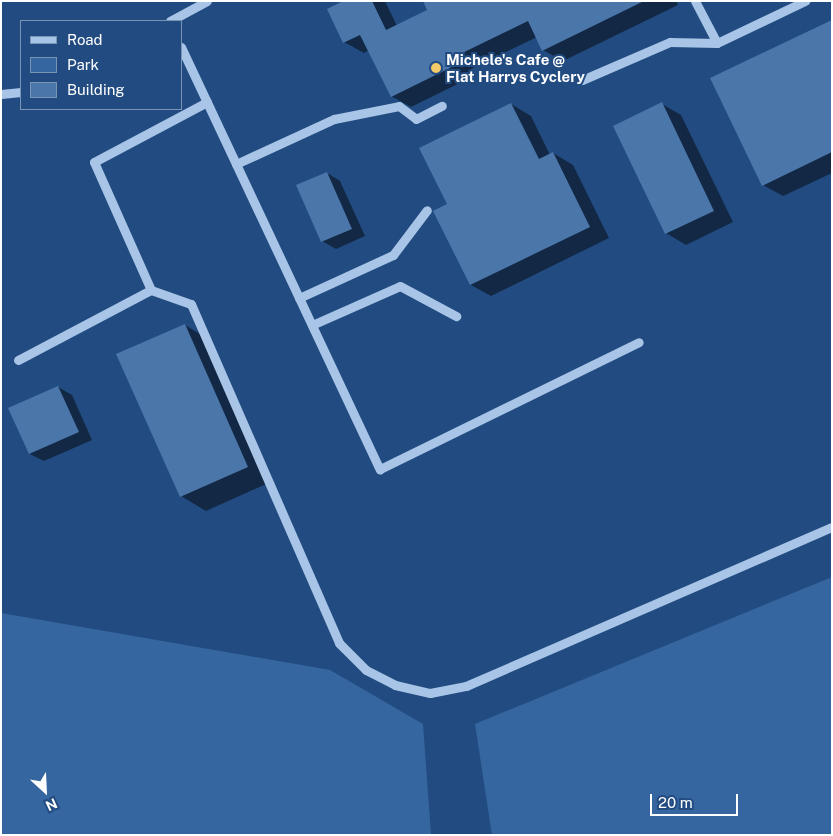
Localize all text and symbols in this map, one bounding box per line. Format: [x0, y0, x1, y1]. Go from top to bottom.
legend [20, 20, 182, 110]
text: Road [67, 31, 103, 48]
place label: Michele's Cafe @ Flat Harrys Cyclery [446, 50, 585, 85]
text: Park [67, 56, 99, 73]
marker: Michele's Cafe @ Flat Harrys Cyclery [430, 62, 442, 74]
text: Building [67, 81, 125, 98]
north arrow [20, 766, 70, 816]
scale bar [653, 784, 740, 816]
text: 20 m [658, 794, 693, 811]
text: N [43, 795, 60, 814]

